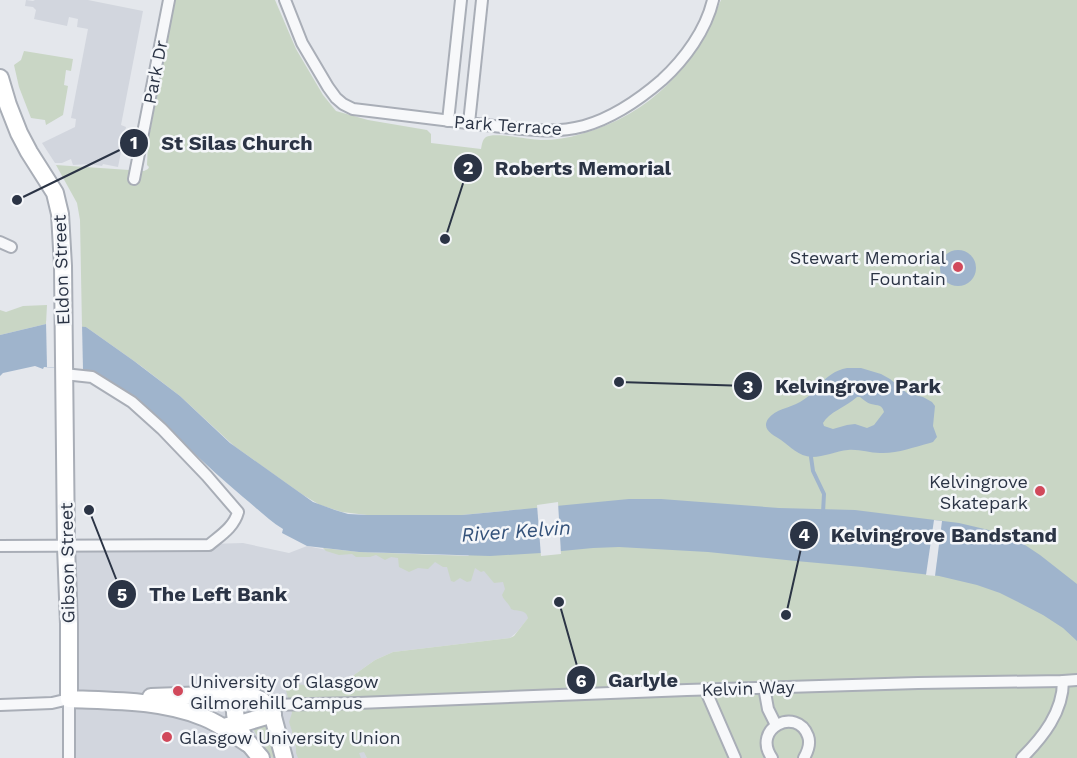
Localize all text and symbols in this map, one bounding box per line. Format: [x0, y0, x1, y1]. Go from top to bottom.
street label: Park Dr [139, 38, 171, 106]
street label: Park Terrace [453, 111, 563, 139]
callout: St Silas Church [119, 124, 324, 162]
text: St Silas Church [161, 131, 313, 155]
text: 1 [130, 132, 138, 153]
callout: Roberts Memorial [453, 149, 683, 187]
text: Roberts Memorial [495, 156, 672, 180]
text: 2 [463, 157, 473, 178]
street label: Eldon Street [49, 214, 73, 326]
place label: Stewart Memorial Fountain [790, 247, 946, 289]
marker: Stewart Memorial Fountain [951, 260, 965, 274]
callout: Kelvingrove Park [733, 367, 953, 405]
text: Kelvingrove Park [775, 374, 942, 398]
text: 3 [743, 376, 753, 397]
place label: Kelvingrove Skatepark [929, 471, 1028, 513]
marker: Kelvingrove Skatepark [1033, 484, 1047, 498]
street label: Gibson Street [55, 502, 79, 624]
water label: River Kelvin [461, 515, 571, 547]
callout: Kelvingrove Bandstand [789, 516, 1069, 554]
text: Kelvingrove Bandstand [831, 523, 1057, 547]
text: 4 [798, 524, 810, 545]
callout: The Left Bank [107, 575, 299, 613]
text: The Left Bank [149, 582, 288, 606]
text: 5 [117, 584, 127, 605]
callout: Garlyle [566, 661, 690, 699]
text: Garlyle [608, 668, 678, 692]
text: 6 [575, 670, 587, 691]
place label: University of Glasgow Gilmorehill Campus [190, 671, 379, 713]
street label: Kelvin Way [701, 676, 796, 700]
marker: University of Glasgow Gilmorehill Campus [171, 684, 185, 698]
place label: Glasgow University Union [179, 727, 401, 748]
marker: Glasgow University Union [160, 730, 174, 744]

